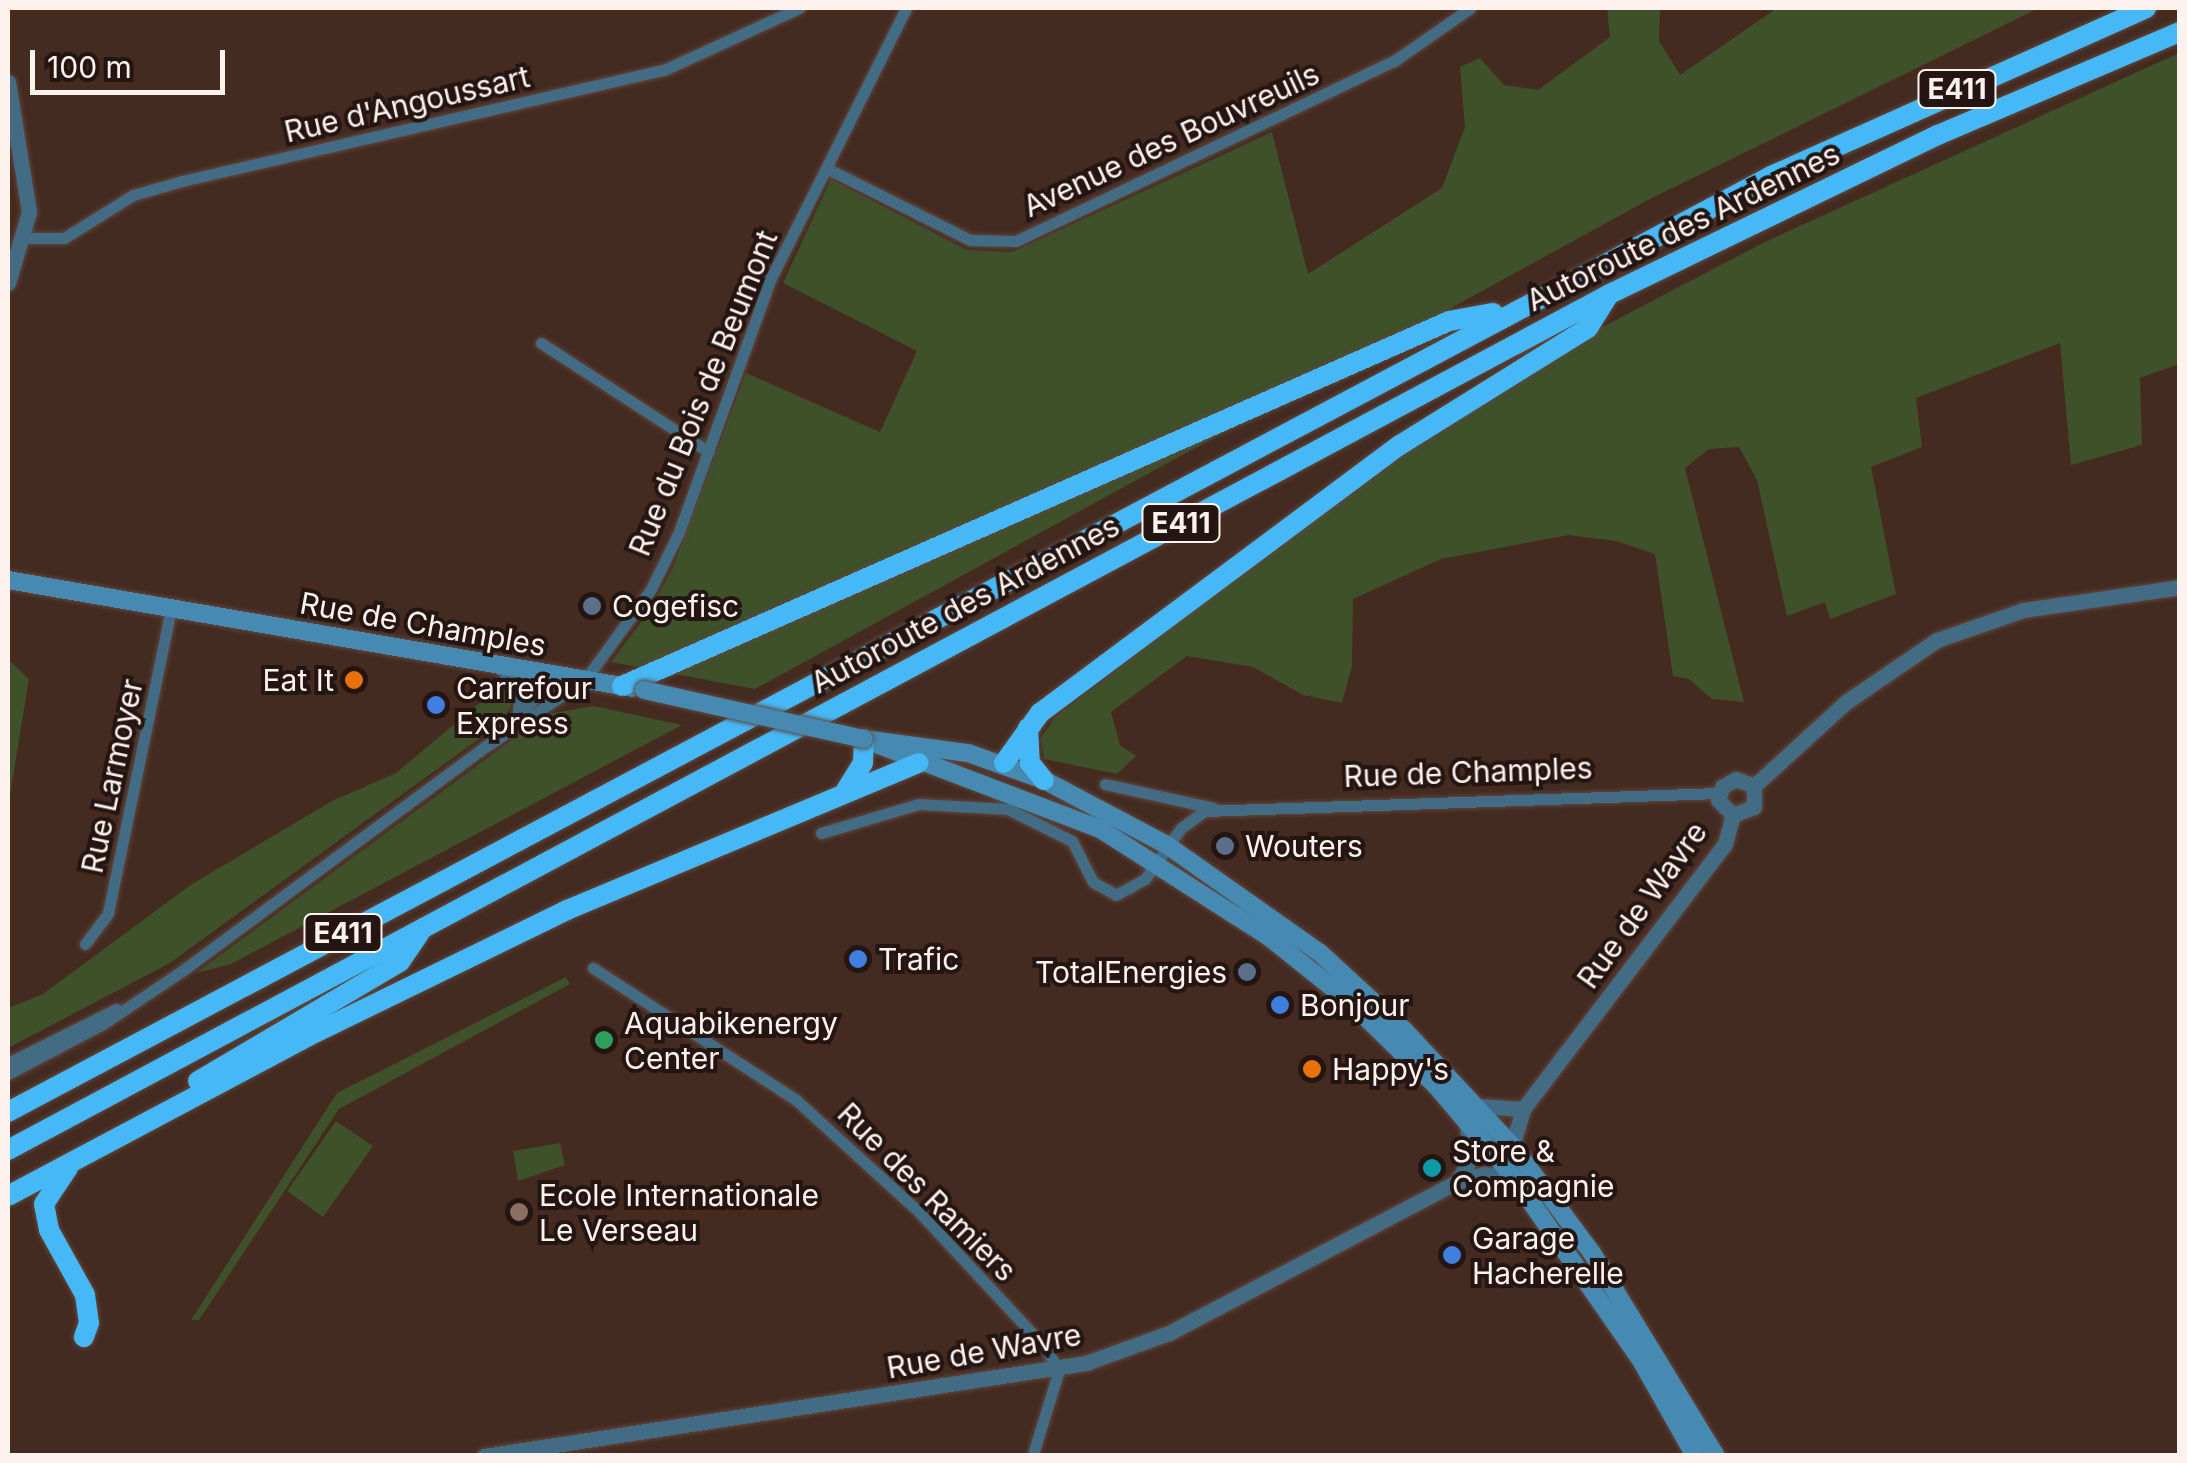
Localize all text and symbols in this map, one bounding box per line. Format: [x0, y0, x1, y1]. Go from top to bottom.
scale bar [35, 30, 230, 92]
text: 100 m [47, 49, 132, 85]
street label: Avenue des Bouvreuils [1017, 56, 1325, 224]
street label: Rue d'Angoussart [281, 58, 533, 150]
road number: E411 [1917, 66, 1997, 112]
street label: Autoroute des Ardennes [1520, 135, 1846, 319]
street label: Rue du Bois de Beumont [621, 225, 785, 561]
road number: E411 [1141, 500, 1221, 546]
street label: Autoroute des Ardennes [805, 507, 1125, 701]
street label: Rue de Champles [297, 585, 549, 663]
place label: Cogefisc [612, 588, 739, 624]
marker: Cogefisc [581, 595, 603, 617]
place label: Eat It [263, 662, 334, 698]
marker: Eat It [343, 669, 365, 691]
place label: Carrefour Express [456, 670, 592, 740]
street label: Rue Larmoyer [74, 676, 150, 876]
marker: Carrefour Express [425, 694, 447, 716]
street label: Rue de Champles [1343, 750, 1593, 794]
street label: Rue de Wavre [1570, 815, 1714, 995]
place label: Wouters [1245, 828, 1363, 864]
marker: Wouters [1214, 835, 1236, 857]
road number: E411 [303, 910, 383, 956]
place label: Trafic [878, 941, 959, 977]
marker: Trafic [847, 948, 869, 970]
place label: TotalEnergies [1035, 954, 1227, 990]
marker: TotalEnergies [1236, 961, 1258, 983]
place label: Bonjour [1300, 987, 1410, 1023]
marker: Bonjour [1269, 994, 1291, 1016]
place label: Aquabikenergy Center [624, 1005, 838, 1076]
marker: Aquabikenergy Center [593, 1029, 615, 1051]
place label: Happy's [1332, 1051, 1449, 1087]
marker: Happy's [1301, 1058, 1323, 1080]
street label: Rue des Ramiers [830, 1095, 1024, 1289]
place label: Store & Compagnie [1452, 1133, 1615, 1204]
marker: Store & Compagnie [1421, 1157, 1443, 1179]
place label: Ecole Internationale Le Verseau [539, 1177, 819, 1248]
marker: Ecole Internationale Le Verseau [508, 1201, 530, 1223]
place label: Garage Hacherelle [1472, 1220, 1624, 1290]
marker: Garage Hacherelle [1441, 1244, 1463, 1266]
street label: Rue de Wavre [884, 1316, 1084, 1386]

